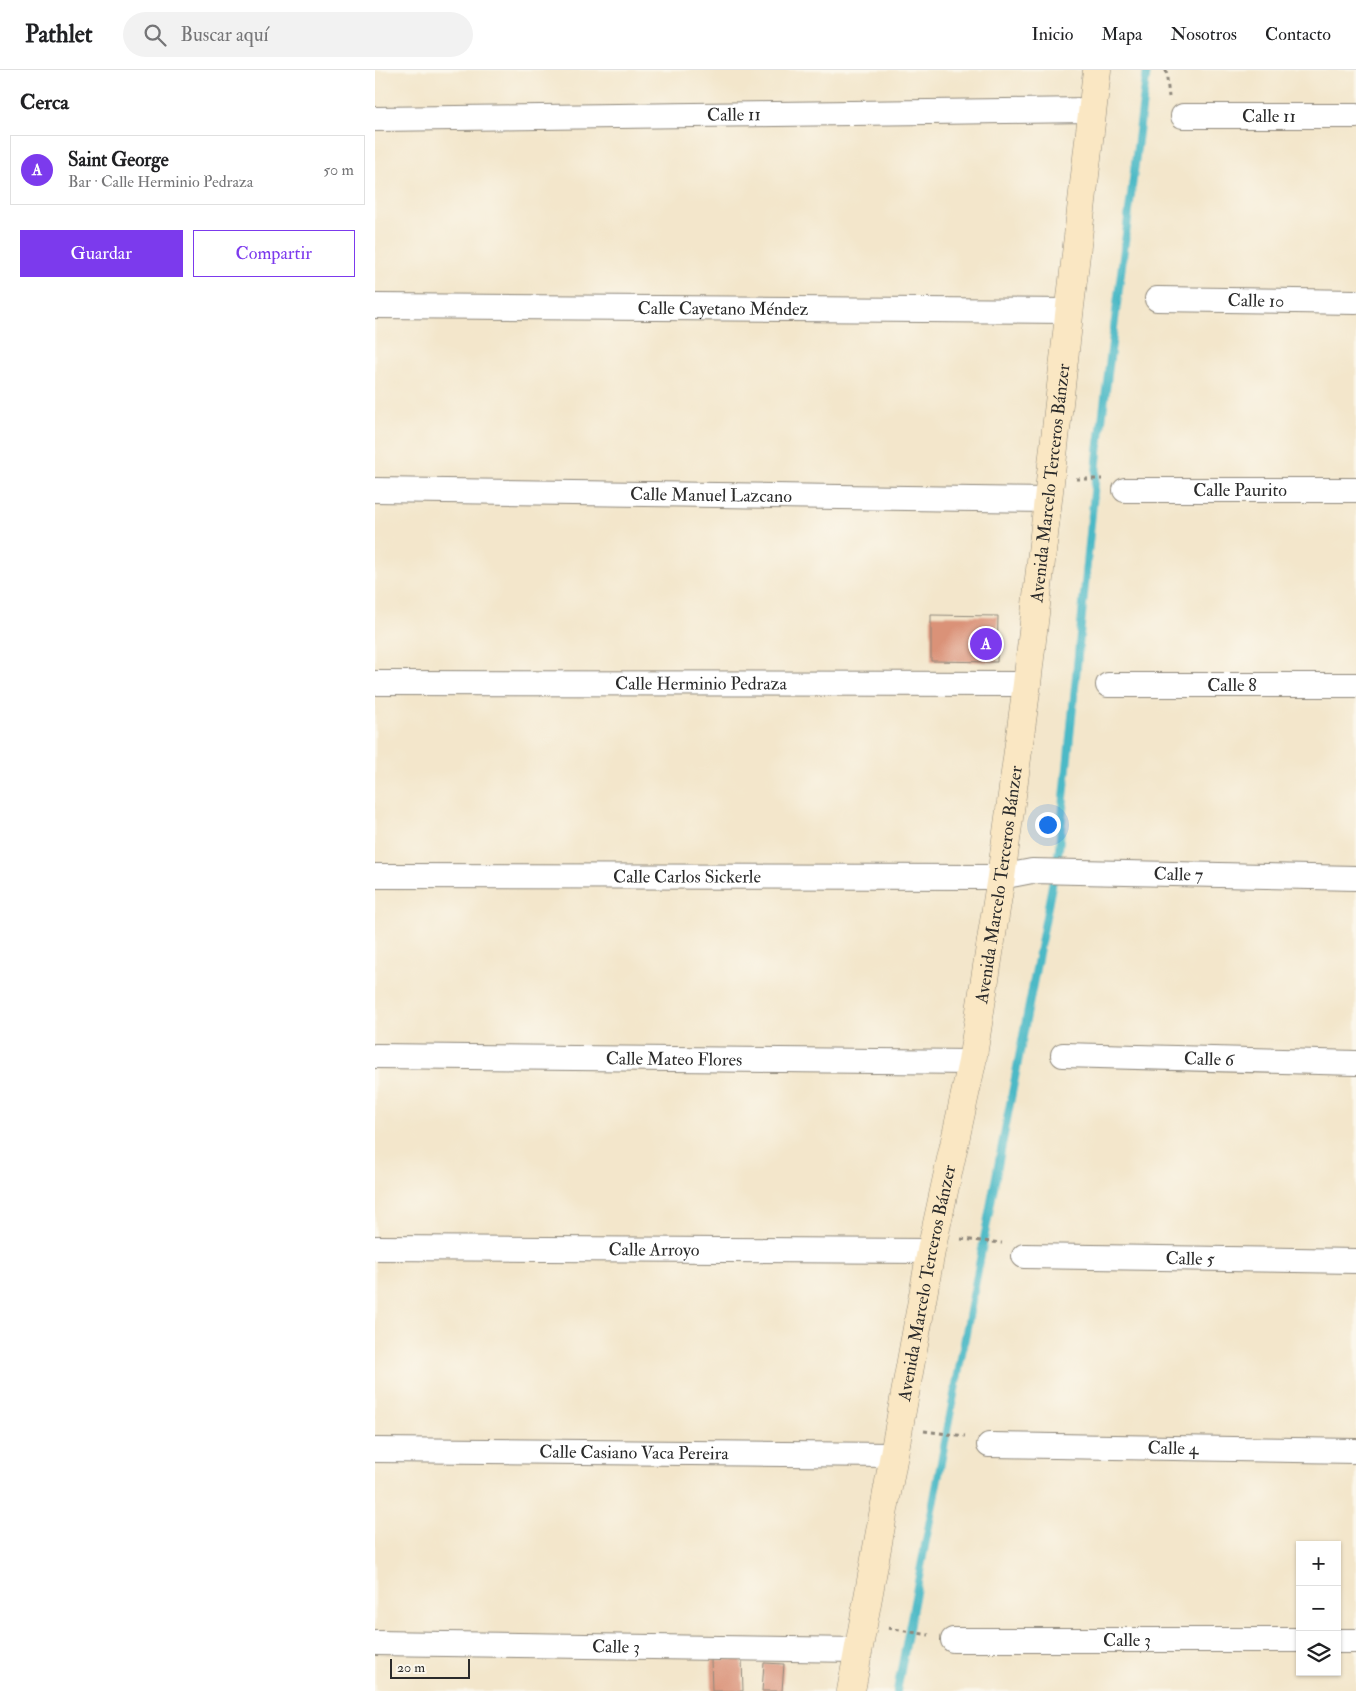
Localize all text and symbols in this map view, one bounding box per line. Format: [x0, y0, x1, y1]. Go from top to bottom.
search box [123, 12, 473, 57]
text: Pathlet [25, 19, 93, 50]
icon: search [141, 21, 169, 49]
text: Buscar aquí [181, 23, 269, 47]
text: Inicio [1031, 23, 1073, 46]
text: Mapa [1101, 23, 1143, 46]
text: Nosotros [1171, 23, 1237, 46]
text: Contacto [1265, 23, 1331, 46]
text: Cerca [20, 89, 69, 116]
street label: Calle 11 [707, 103, 761, 127]
street label: Calle 11 [1242, 105, 1296, 128]
text: Saint George [68, 148, 169, 172]
text: A [32, 160, 42, 180]
text: 50 m [323, 160, 354, 180]
text: Bar · Calle Herminio Pedraza [68, 172, 253, 192]
button: Guardar [20, 230, 183, 277]
button: Compartir [193, 230, 355, 277]
street label: Calle 10 [1228, 289, 1284, 313]
street label: Calle Cayetano Méndez [638, 297, 809, 321]
street label: Avenida Marcelo Terceros Bánzer [1025, 362, 1075, 605]
street label: Calle Paurito [1193, 479, 1287, 502]
street label: Calle Manuel Lazcano [630, 483, 792, 508]
pin: A [970, 625, 1002, 663]
street label: Calle Herminio Pedraza [615, 672, 788, 696]
street label: Calle 8 [1207, 674, 1257, 697]
street label: Avenida Marcelo Terceros Bánzer [970, 764, 1028, 1006]
your location [1035, 812, 1061, 838]
street label: Calle 7 [1153, 863, 1203, 887]
street label: Calle Carlos Sickerle [613, 865, 761, 889]
street label: Calle Mateo Flores [606, 1047, 742, 1072]
street label: Calle 6 [1184, 1047, 1235, 1072]
street label: Avenida Marcelo Terceros Bánzer [893, 1163, 961, 1404]
street label: Calle Arroyo [608, 1238, 700, 1262]
street label: Calle 5 [1165, 1247, 1215, 1271]
street label: Calle 4 [1147, 1437, 1200, 1460]
street label: Calle Casiano Vaca Pereira [539, 1441, 729, 1465]
map controls [1296, 1541, 1341, 1676]
button: + [1296, 1541, 1341, 1586]
button: − [1296, 1586, 1341, 1631]
street label: Calle 3 [1103, 1629, 1151, 1652]
button: layers [1296, 1631, 1341, 1676]
street label: Calle 3 [592, 1635, 640, 1659]
scale bar [390, 1656, 470, 1679]
text: 20 m [397, 1659, 425, 1676]

